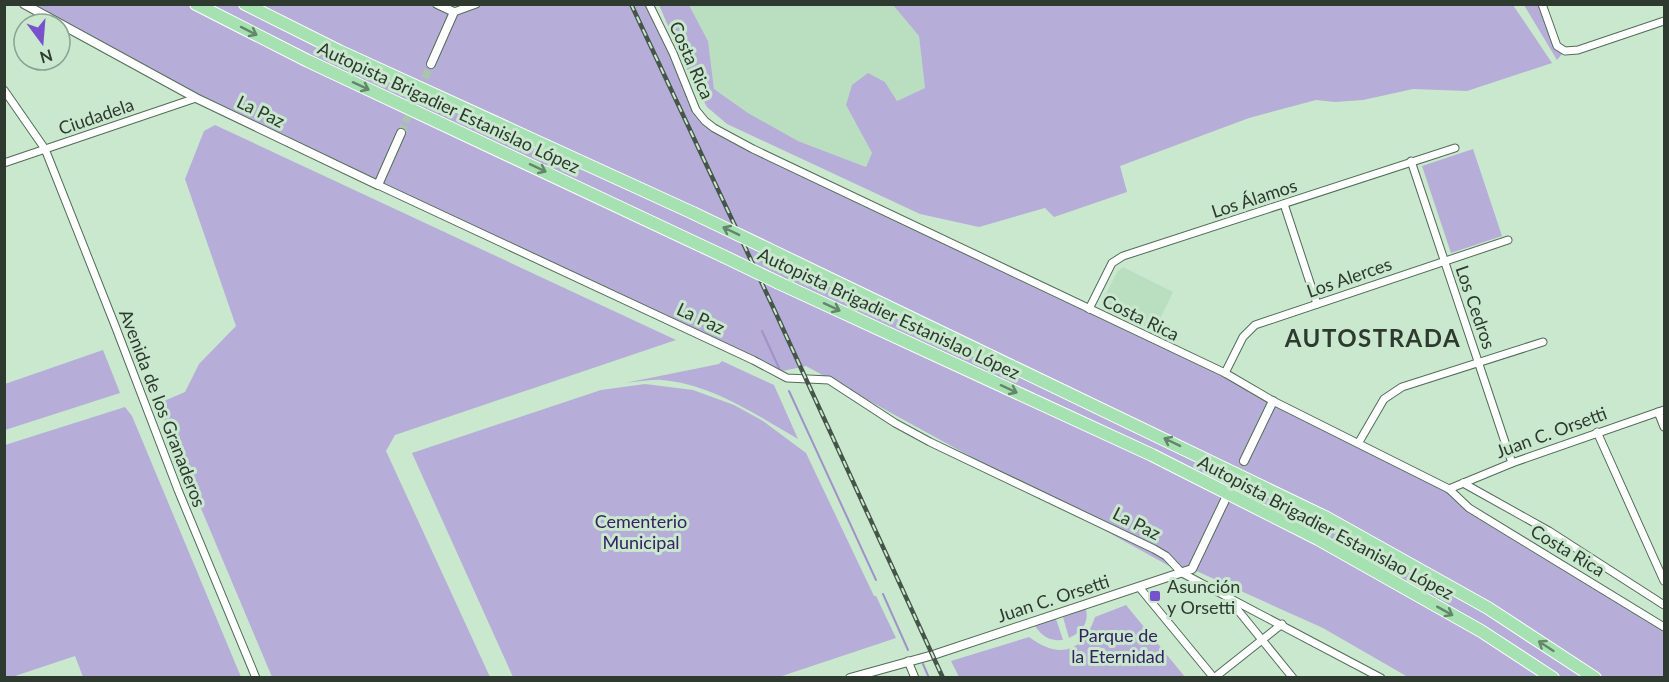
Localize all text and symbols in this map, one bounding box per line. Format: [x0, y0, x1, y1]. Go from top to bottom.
north arrow [12, 12, 72, 72]
street label: Costa Rica [665, 18, 719, 102]
one-way arrow [239, 25, 257, 37]
street label: Autopista Brigadier Estanislao López [315, 37, 583, 177]
text: N [38, 46, 55, 68]
one-way arrow [352, 80, 370, 92]
street label: La Paz [234, 90, 288, 132]
street label: Ciudadela [55, 93, 137, 139]
one-way arrow [528, 163, 546, 175]
street label: Los Álamos [1208, 174, 1300, 222]
one-way arrow [722, 224, 740, 236]
street label: Autopista Brigadier Estanislao López [755, 243, 1023, 383]
street label: Los Alerces [1304, 252, 1395, 302]
street label: Los Cedros [1451, 262, 1501, 352]
street label: Costa Rica [1099, 289, 1183, 345]
street label: La Paz [674, 297, 728, 339]
one-way arrow [823, 302, 841, 314]
street label: Avenida de los Granaderos [115, 306, 211, 510]
district label: AUTOSTRADA [1284, 323, 1461, 352]
one-way arrow [1000, 383, 1018, 395]
street label: Juan C. Orsetti [1492, 402, 1610, 462]
one-way arrow [1163, 436, 1181, 448]
street label: Autopista Brigadier Estanislao López [1194, 450, 1458, 604]
street label: La Paz [1110, 502, 1164, 544]
park label: Cementerio Municipal [595, 510, 687, 553]
street label: Costa Rica [1527, 519, 1609, 581]
street label: Juan C. Orsetti [994, 570, 1112, 626]
place label: Asunción y Orsetti [1167, 575, 1240, 618]
marker: Asunción y Orsetti [1148, 589, 1162, 603]
one-way arrow [1436, 605, 1453, 617]
park label: Parque de la Eternidad [1071, 624, 1165, 667]
one-way arrow [1538, 639, 1555, 651]

